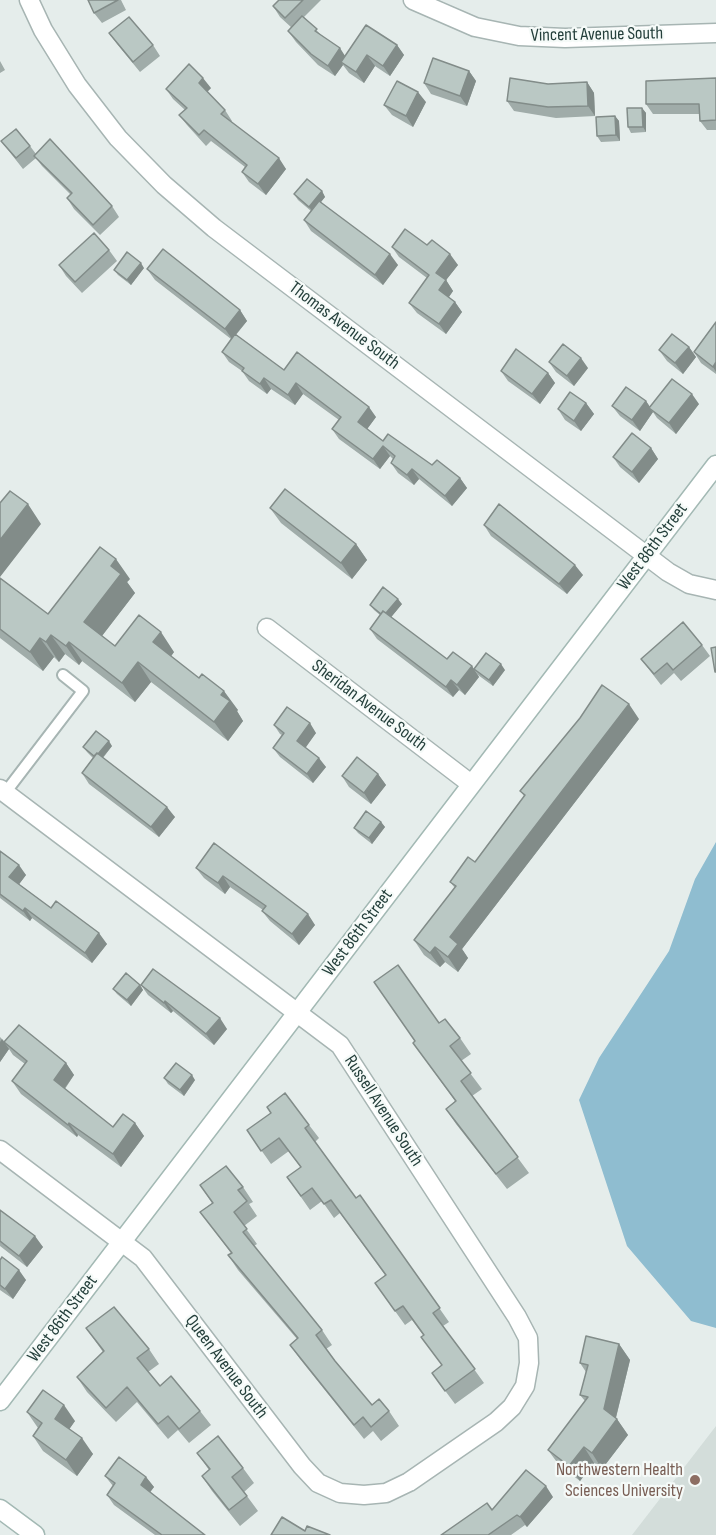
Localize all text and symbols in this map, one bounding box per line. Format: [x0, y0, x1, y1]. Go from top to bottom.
street label: Vincent Avenue South [531, 23, 663, 47]
street label: Thomas Avenue South [284, 277, 404, 375]
street label: West 86th Street [613, 499, 693, 595]
street label: Sheridan Avenue South [307, 656, 431, 756]
street label: West 86th Street [318, 885, 398, 981]
street label: Russell Avenue South [339, 1051, 427, 1171]
street label: West 86th Street [23, 1271, 103, 1367]
street label: Queen Avenue South [180, 1311, 272, 1423]
place label: Northwestern Health Sciences University [556, 1459, 683, 1502]
marker: Northwestern Health Sciences University [688, 1473, 702, 1487]

